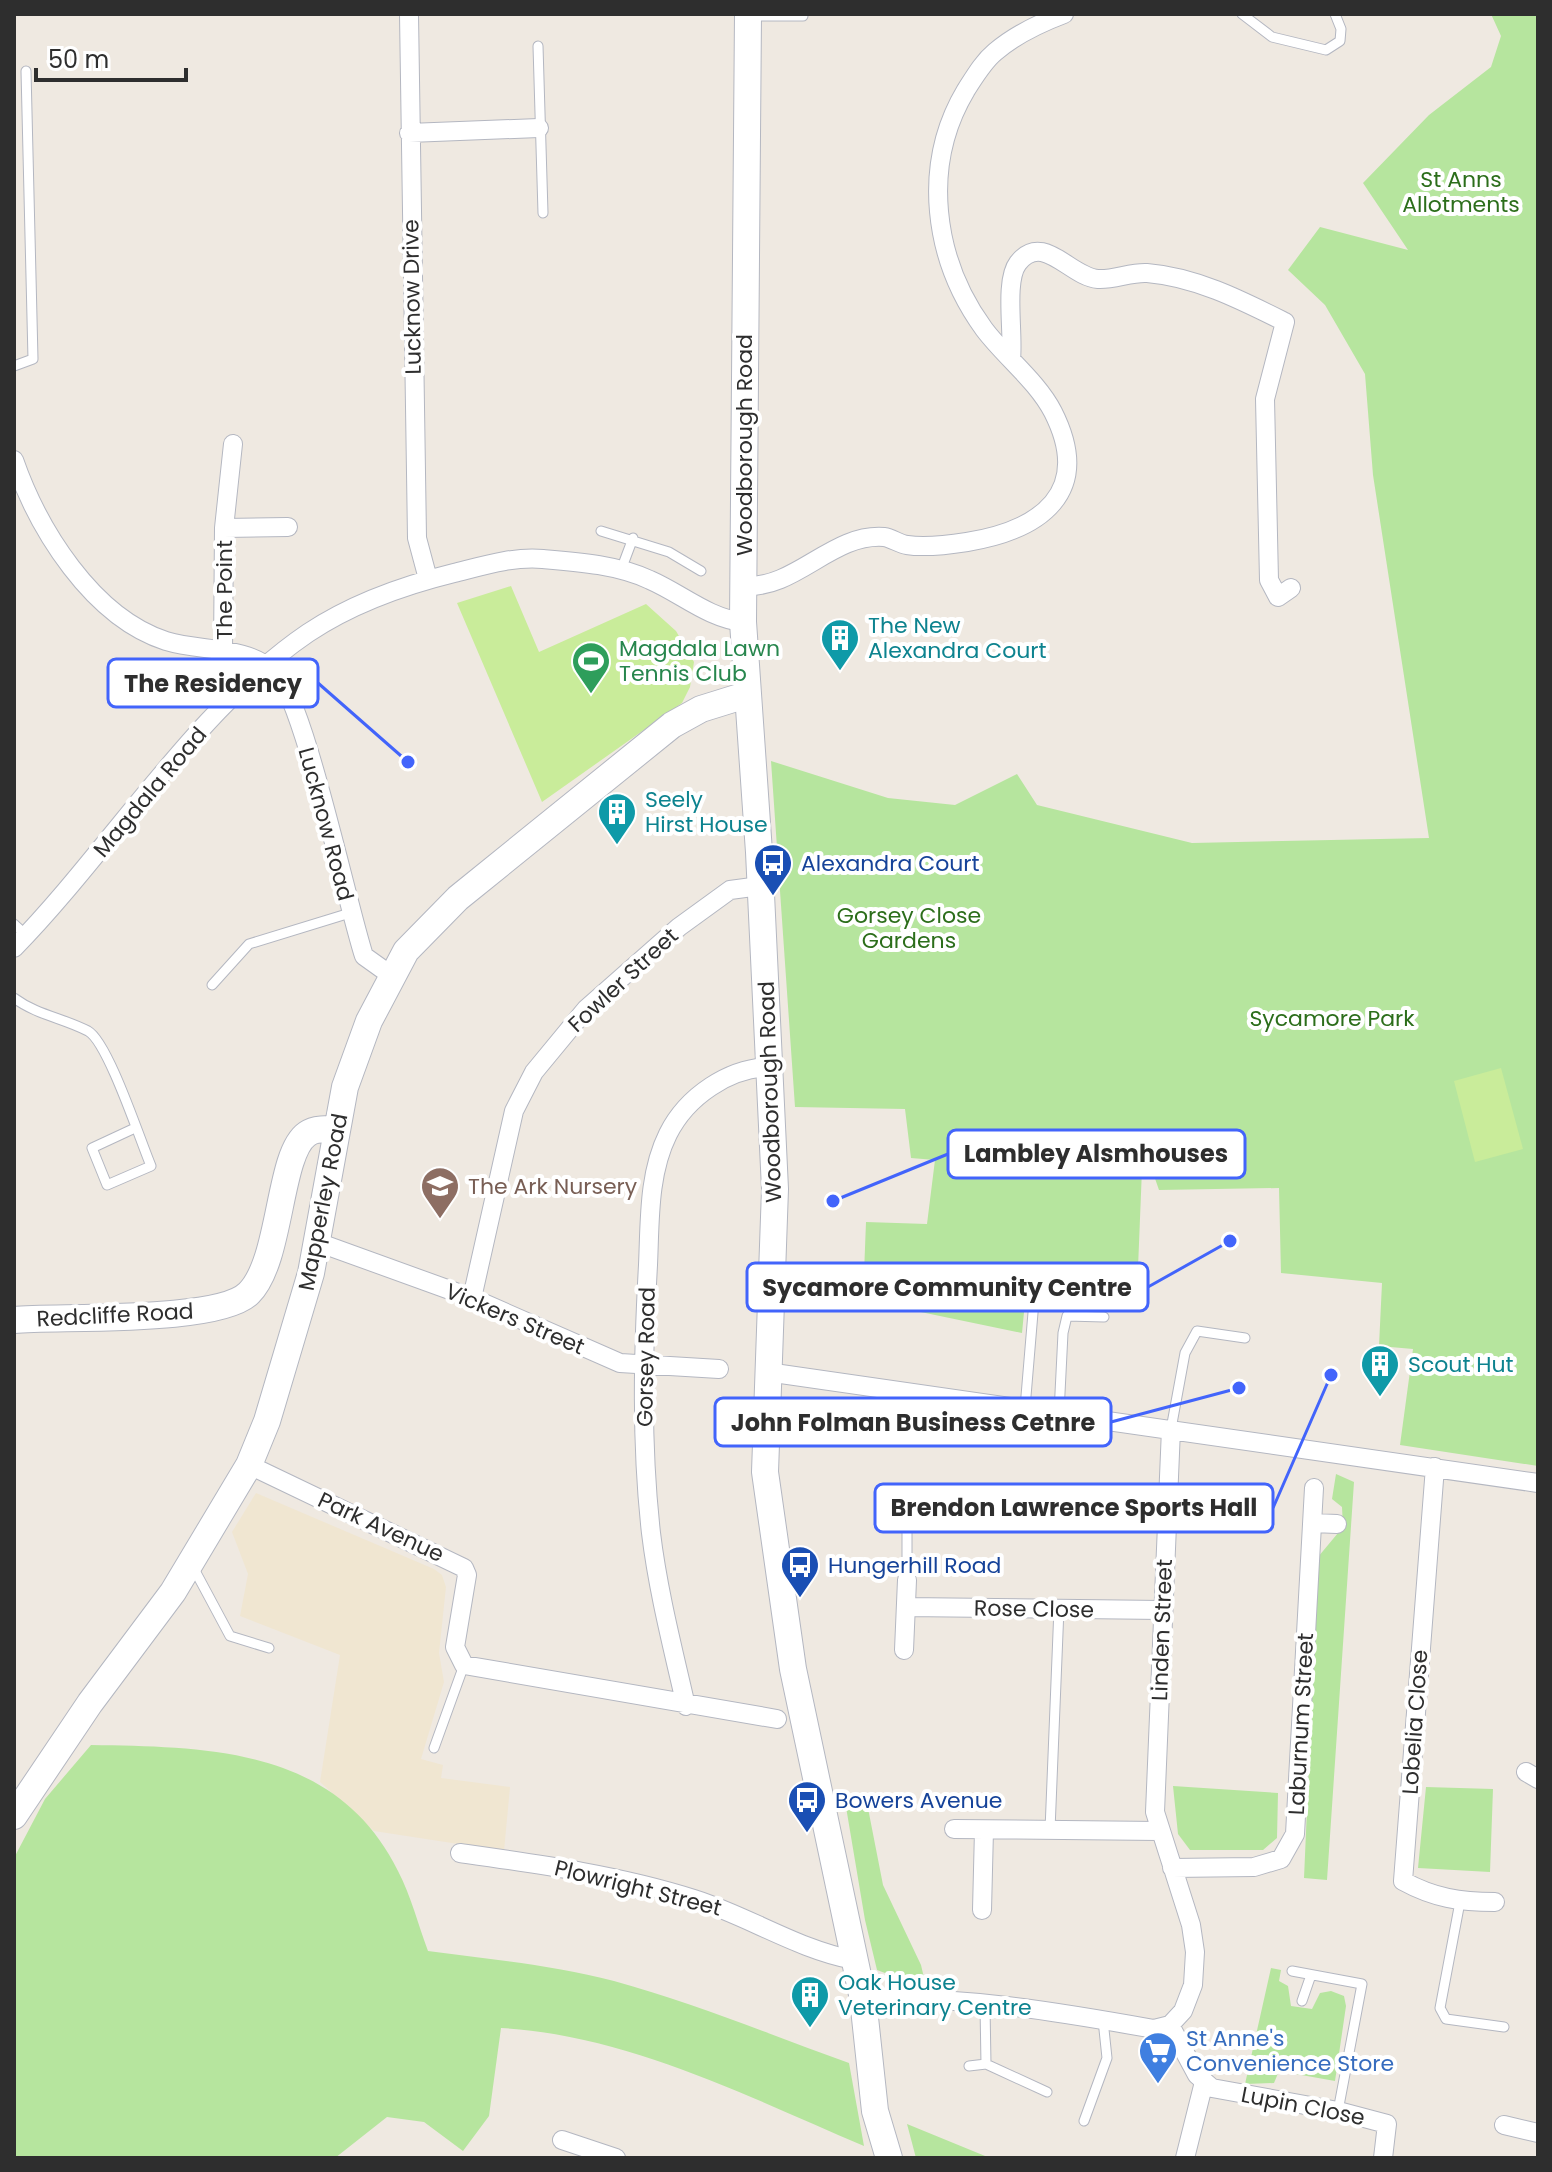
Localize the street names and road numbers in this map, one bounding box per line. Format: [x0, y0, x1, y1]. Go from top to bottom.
street label: Lucknow Drive [395, 219, 429, 375]
street label: Woodborough Road [729, 334, 760, 556]
street label: The Point [209, 540, 240, 640]
street label: Magdala Road [86, 720, 214, 864]
street label: Lucknow Road [291, 744, 361, 904]
street label: Fowler Street [561, 921, 685, 1039]
street label: Woodborough Road [751, 981, 789, 1203]
street label: Mapperley Road [291, 1111, 355, 1293]
street label: Vickers Street [441, 1276, 589, 1362]
street label: Gorsey Road [629, 1287, 663, 1427]
street label: Redcliffe Road [36, 1295, 194, 1335]
street label: Park Avenue [313, 1484, 449, 1570]
street label: Linden Street [1144, 1559, 1180, 1701]
street label: Rose Close [974, 1592, 1094, 1626]
street label: Laburnum Street [1281, 1632, 1321, 1816]
street label: Lobelia Close [1394, 1648, 1436, 1796]
street label: Plowright Street [551, 1852, 725, 1924]
street label: Lupin Close [1238, 2079, 1368, 2133]

